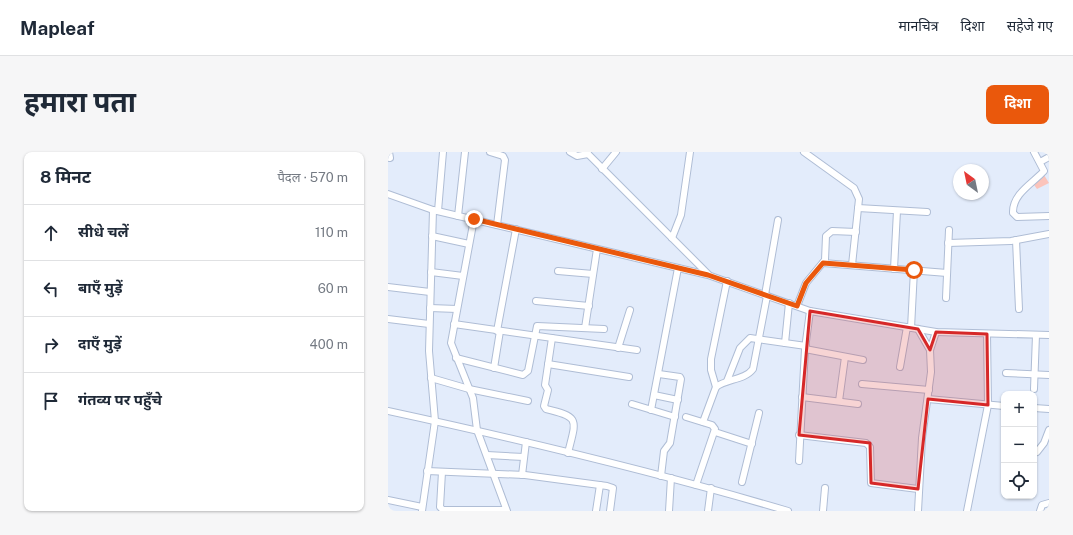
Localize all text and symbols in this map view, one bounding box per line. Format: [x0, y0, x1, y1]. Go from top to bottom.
text: Mapleaf [20, 17, 94, 39]
text: मानचित्र [898, 18, 938, 34]
text: दिशा [960, 18, 985, 34]
text: सहेजे गए [1007, 18, 1053, 34]
text: हमारा पता [24, 85, 136, 118]
button: दिशा [986, 85, 1049, 124]
north arrow [953, 164, 989, 200]
text: 8 मिनट [40, 167, 91, 187]
text: पैदल · 570 m [277, 170, 348, 185]
route end [465, 210, 483, 228]
icon: ahead [40, 222, 62, 244]
text: सीधे चलें [78, 223, 129, 240]
text: 110 m [315, 225, 348, 240]
route start [905, 261, 923, 279]
icon: left [40, 278, 62, 300]
text: बाएँ मुड़ें [78, 279, 123, 296]
text: 60 m [318, 281, 348, 296]
icon: right [40, 334, 62, 356]
text: दाएँ मुड़ें [78, 335, 122, 352]
text: 400 m [310, 337, 348, 352]
icon: arrive [40, 390, 62, 412]
text: गंतव्य पर पहुँचे [78, 391, 162, 408]
map controls [1001, 391, 1037, 499]
button: + [1001, 391, 1037, 427]
button: − [1001, 427, 1037, 463]
button: locate [1001, 463, 1037, 499]

